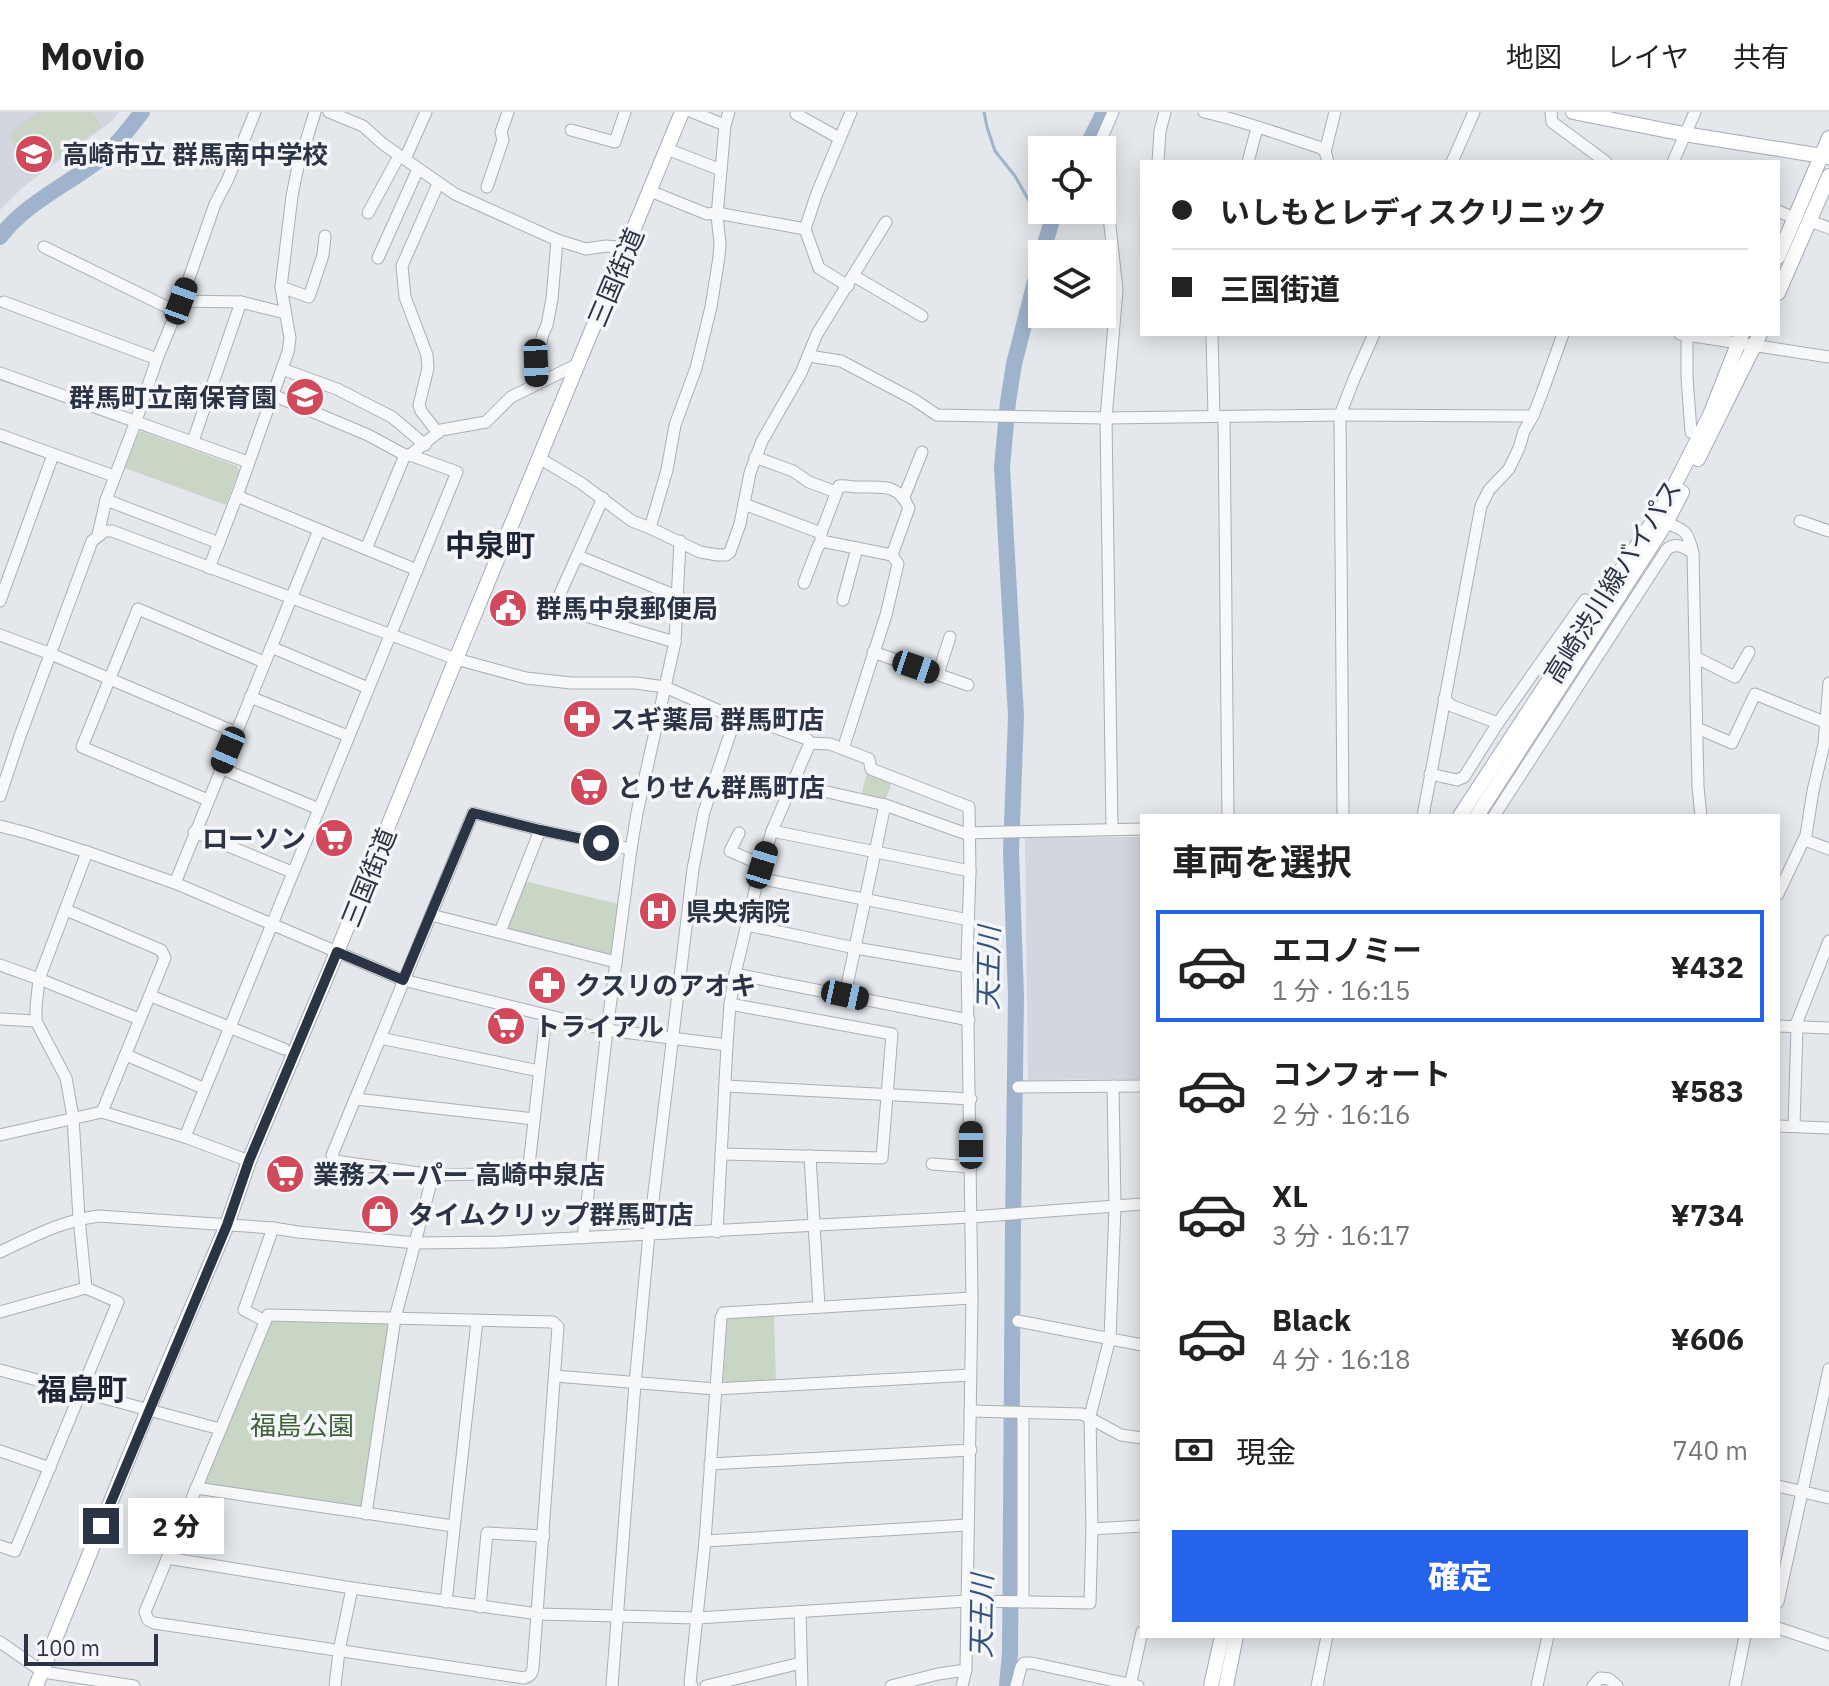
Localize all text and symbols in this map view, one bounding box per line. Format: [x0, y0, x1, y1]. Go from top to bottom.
text: Movio [40, 31, 145, 80]
text: 地図 [1506, 38, 1562, 75]
text: レイヤ [1606, 38, 1689, 75]
text: 共有 [1733, 38, 1789, 75]
school or university icon: 高崎市立 群馬南中学校 [13, 133, 55, 175]
map controls [1028, 136, 1116, 328]
button: locate [1028, 136, 1116, 224]
place label: 高崎市立 群馬南中学校 [62, 137, 328, 171]
text: いしもとレディスクリニック [1220, 192, 1607, 231]
street label: 三国街道 [579, 222, 651, 332]
button: layers [1028, 240, 1116, 328]
text: 三国街道 [1220, 269, 1340, 308]
car [162, 274, 200, 328]
car [523, 339, 549, 387]
school or university icon: 群馬町立南保育園 [284, 376, 326, 418]
place label: 群馬町立南保育園 [69, 380, 277, 414]
street label: 高崎渋川線バイパス [1536, 473, 1688, 689]
district label: 中泉町 [445, 525, 535, 564]
public building icon: 群馬中泉郵便局 [487, 587, 529, 629]
place label: 群馬中泉郵便局 [536, 591, 718, 625]
car [889, 648, 943, 686]
pharmacy icon: スギ薬局 群馬町店 [561, 698, 603, 740]
place label: スギ薬局 群馬町店 [610, 702, 824, 736]
car [208, 723, 248, 777]
supermarket icon: とりせん群馬町店 [568, 766, 610, 808]
place label: とりせん群馬町店 [617, 770, 825, 804]
supermarket icon: ローソン [313, 817, 355, 859]
place label: ローソン [202, 821, 306, 855]
street label: 三国街道 [333, 822, 403, 932]
route start [583, 825, 619, 861]
text: 車両を選択 [1172, 838, 1352, 885]
car [744, 839, 780, 891]
hospital icon: 県央病院 [637, 890, 679, 932]
place label: 県央病院 [686, 894, 790, 928]
water label: 天王川 [969, 923, 1007, 1010]
icon: car [1176, 930, 1248, 1002]
text: エコノミー [1272, 930, 1422, 969]
text: ¥432 [1671, 947, 1744, 986]
pharmacy icon: クスリのアオキ [526, 964, 568, 1006]
place label: クスリのアオキ [575, 968, 756, 1002]
text: 1 分 · 16:15 [1272, 973, 1410, 1007]
car [819, 978, 871, 1012]
supermarket icon: トライアル [485, 1005, 527, 1047]
place label: トライアル [534, 1009, 664, 1043]
icon: car [1176, 1054, 1248, 1126]
text: コンフォート [1272, 1054, 1451, 1093]
text: ¥583 [1671, 1071, 1744, 1110]
text: 2 分 · 16:16 [1272, 1097, 1410, 1131]
car [959, 1121, 983, 1169]
supermarket icon: 業務スーパー 高崎中泉店 [264, 1153, 306, 1195]
place label: 業務スーパー 高崎中泉店 [313, 1157, 605, 1191]
text: XL [1272, 1176, 1308, 1215]
icon: car [1176, 1178, 1248, 1250]
shop icon: タイムクリップ群馬町店 [359, 1193, 401, 1235]
text: ¥734 [1671, 1195, 1744, 1234]
place label: タイムクリップ群馬町店 [408, 1197, 693, 1231]
text: 3 分 · 16:17 [1272, 1218, 1410, 1252]
text: Black [1272, 1300, 1351, 1339]
icon: car [1176, 1302, 1248, 1374]
text: ¥606 [1671, 1319, 1744, 1358]
text: 4 分 · 16:18 [1272, 1342, 1410, 1376]
district label: 福島町 [37, 1369, 127, 1408]
park label: 福島公園 [250, 1408, 354, 1442]
icon: cash [1172, 1428, 1216, 1472]
text: 現金 [1236, 1432, 1296, 1471]
text: 740 m [1672, 1433, 1748, 1467]
callout: 2 分 [129, 1498, 225, 1554]
route end [83, 1508, 119, 1544]
text: 2 分 [152, 1509, 200, 1543]
button: 確定 [1172, 1530, 1748, 1622]
water label: 天王川 [962, 1571, 1000, 1658]
scale bar [24, 1630, 158, 1666]
text: 100 m [36, 1633, 100, 1662]

